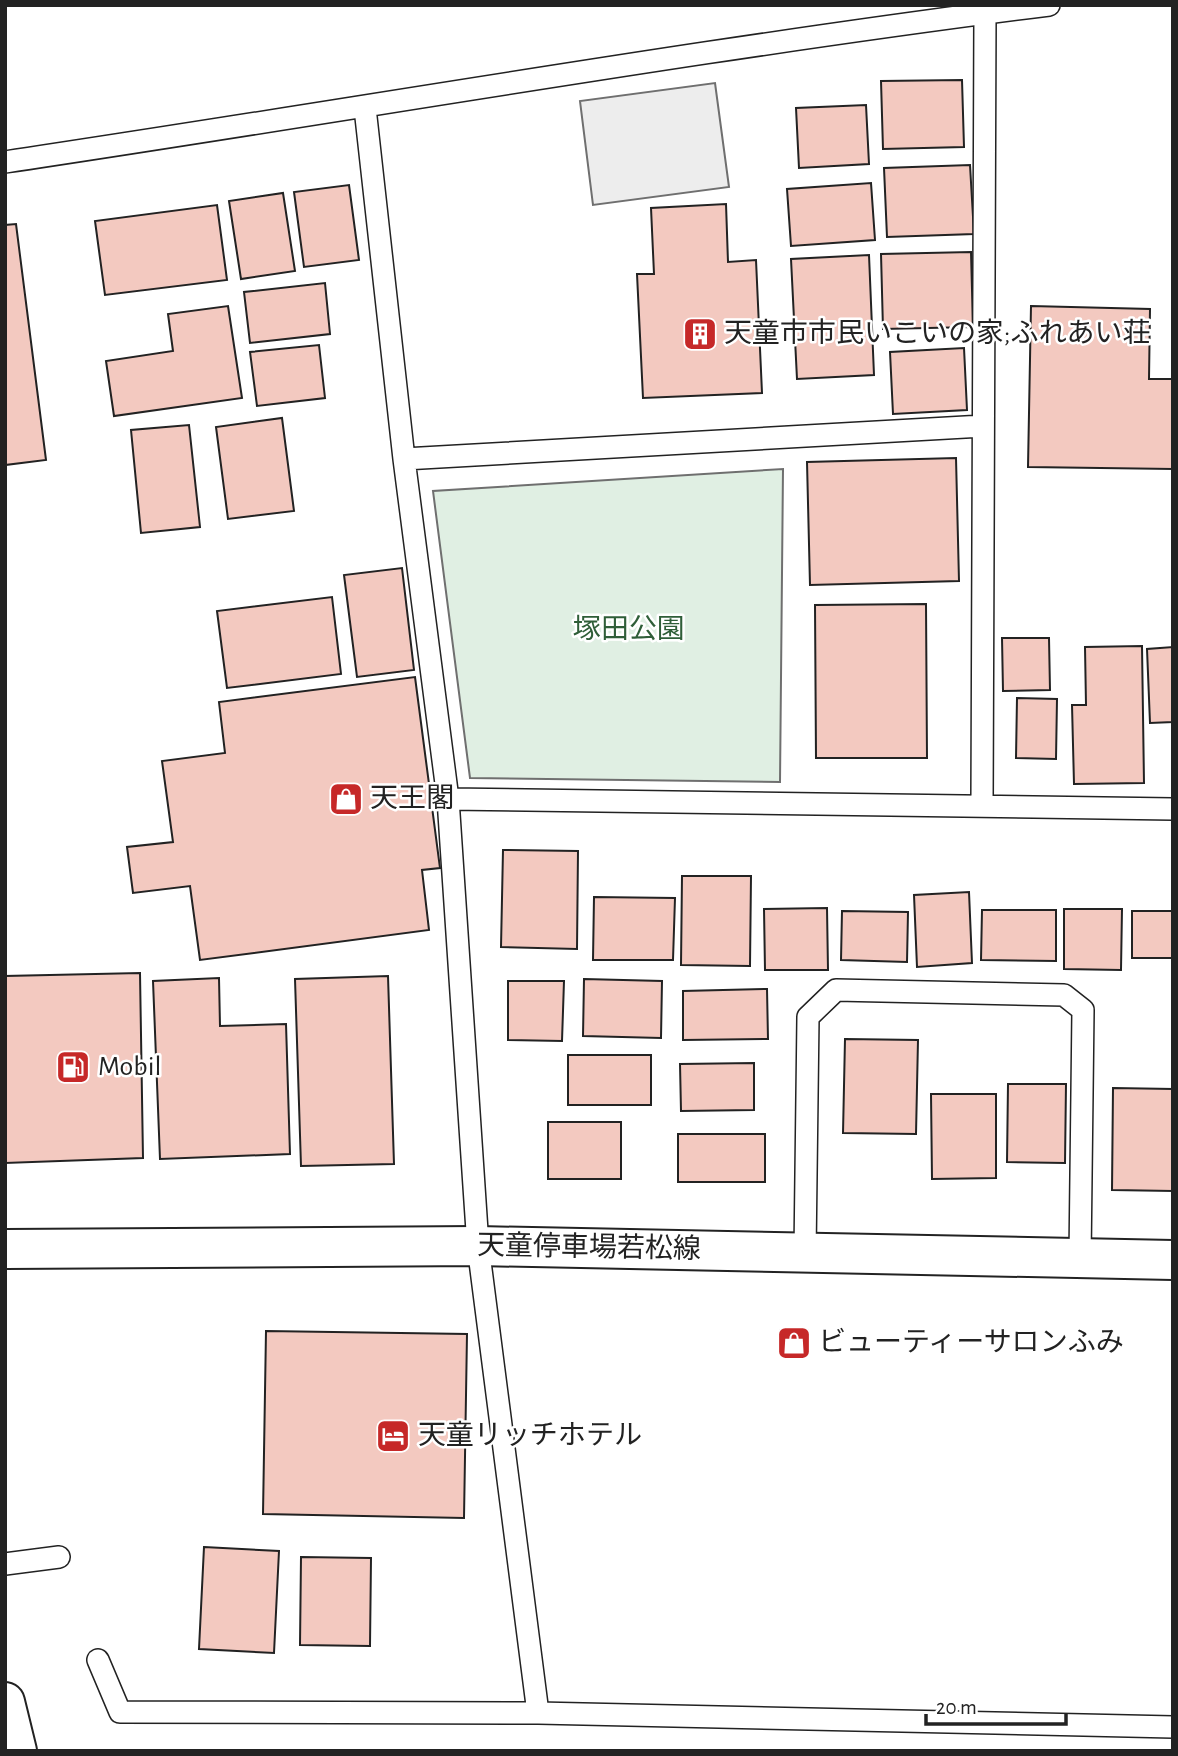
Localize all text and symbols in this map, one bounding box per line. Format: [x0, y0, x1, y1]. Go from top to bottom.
building icon: 天童市市民いこいの家;ふれあい荘 [681, 315, 719, 353]
place label: 天童市市民いこいの家;ふれあい荘 [724, 318, 1150, 348]
park label: 塚田公園 [573, 614, 685, 644]
shop icon: 天王閣 [327, 780, 365, 818]
place label: 天王閣 [370, 784, 454, 813]
fuel station icon: Mobil [54, 1048, 92, 1086]
place label: Mobil [98, 1053, 161, 1081]
street label: 天童停車場若松線 [477, 1230, 701, 1264]
shop icon: ビューティーサロンふみ [775, 1324, 813, 1362]
place label: ビューティーサロンふみ [818, 1327, 1124, 1357]
hotel icon: 天童リッチホテル [374, 1417, 412, 1455]
place label: 天童リッチホテル [418, 1420, 642, 1450]
scale bar [926, 1682, 1066, 1726]
text: 20 m [936, 1697, 977, 1718]

